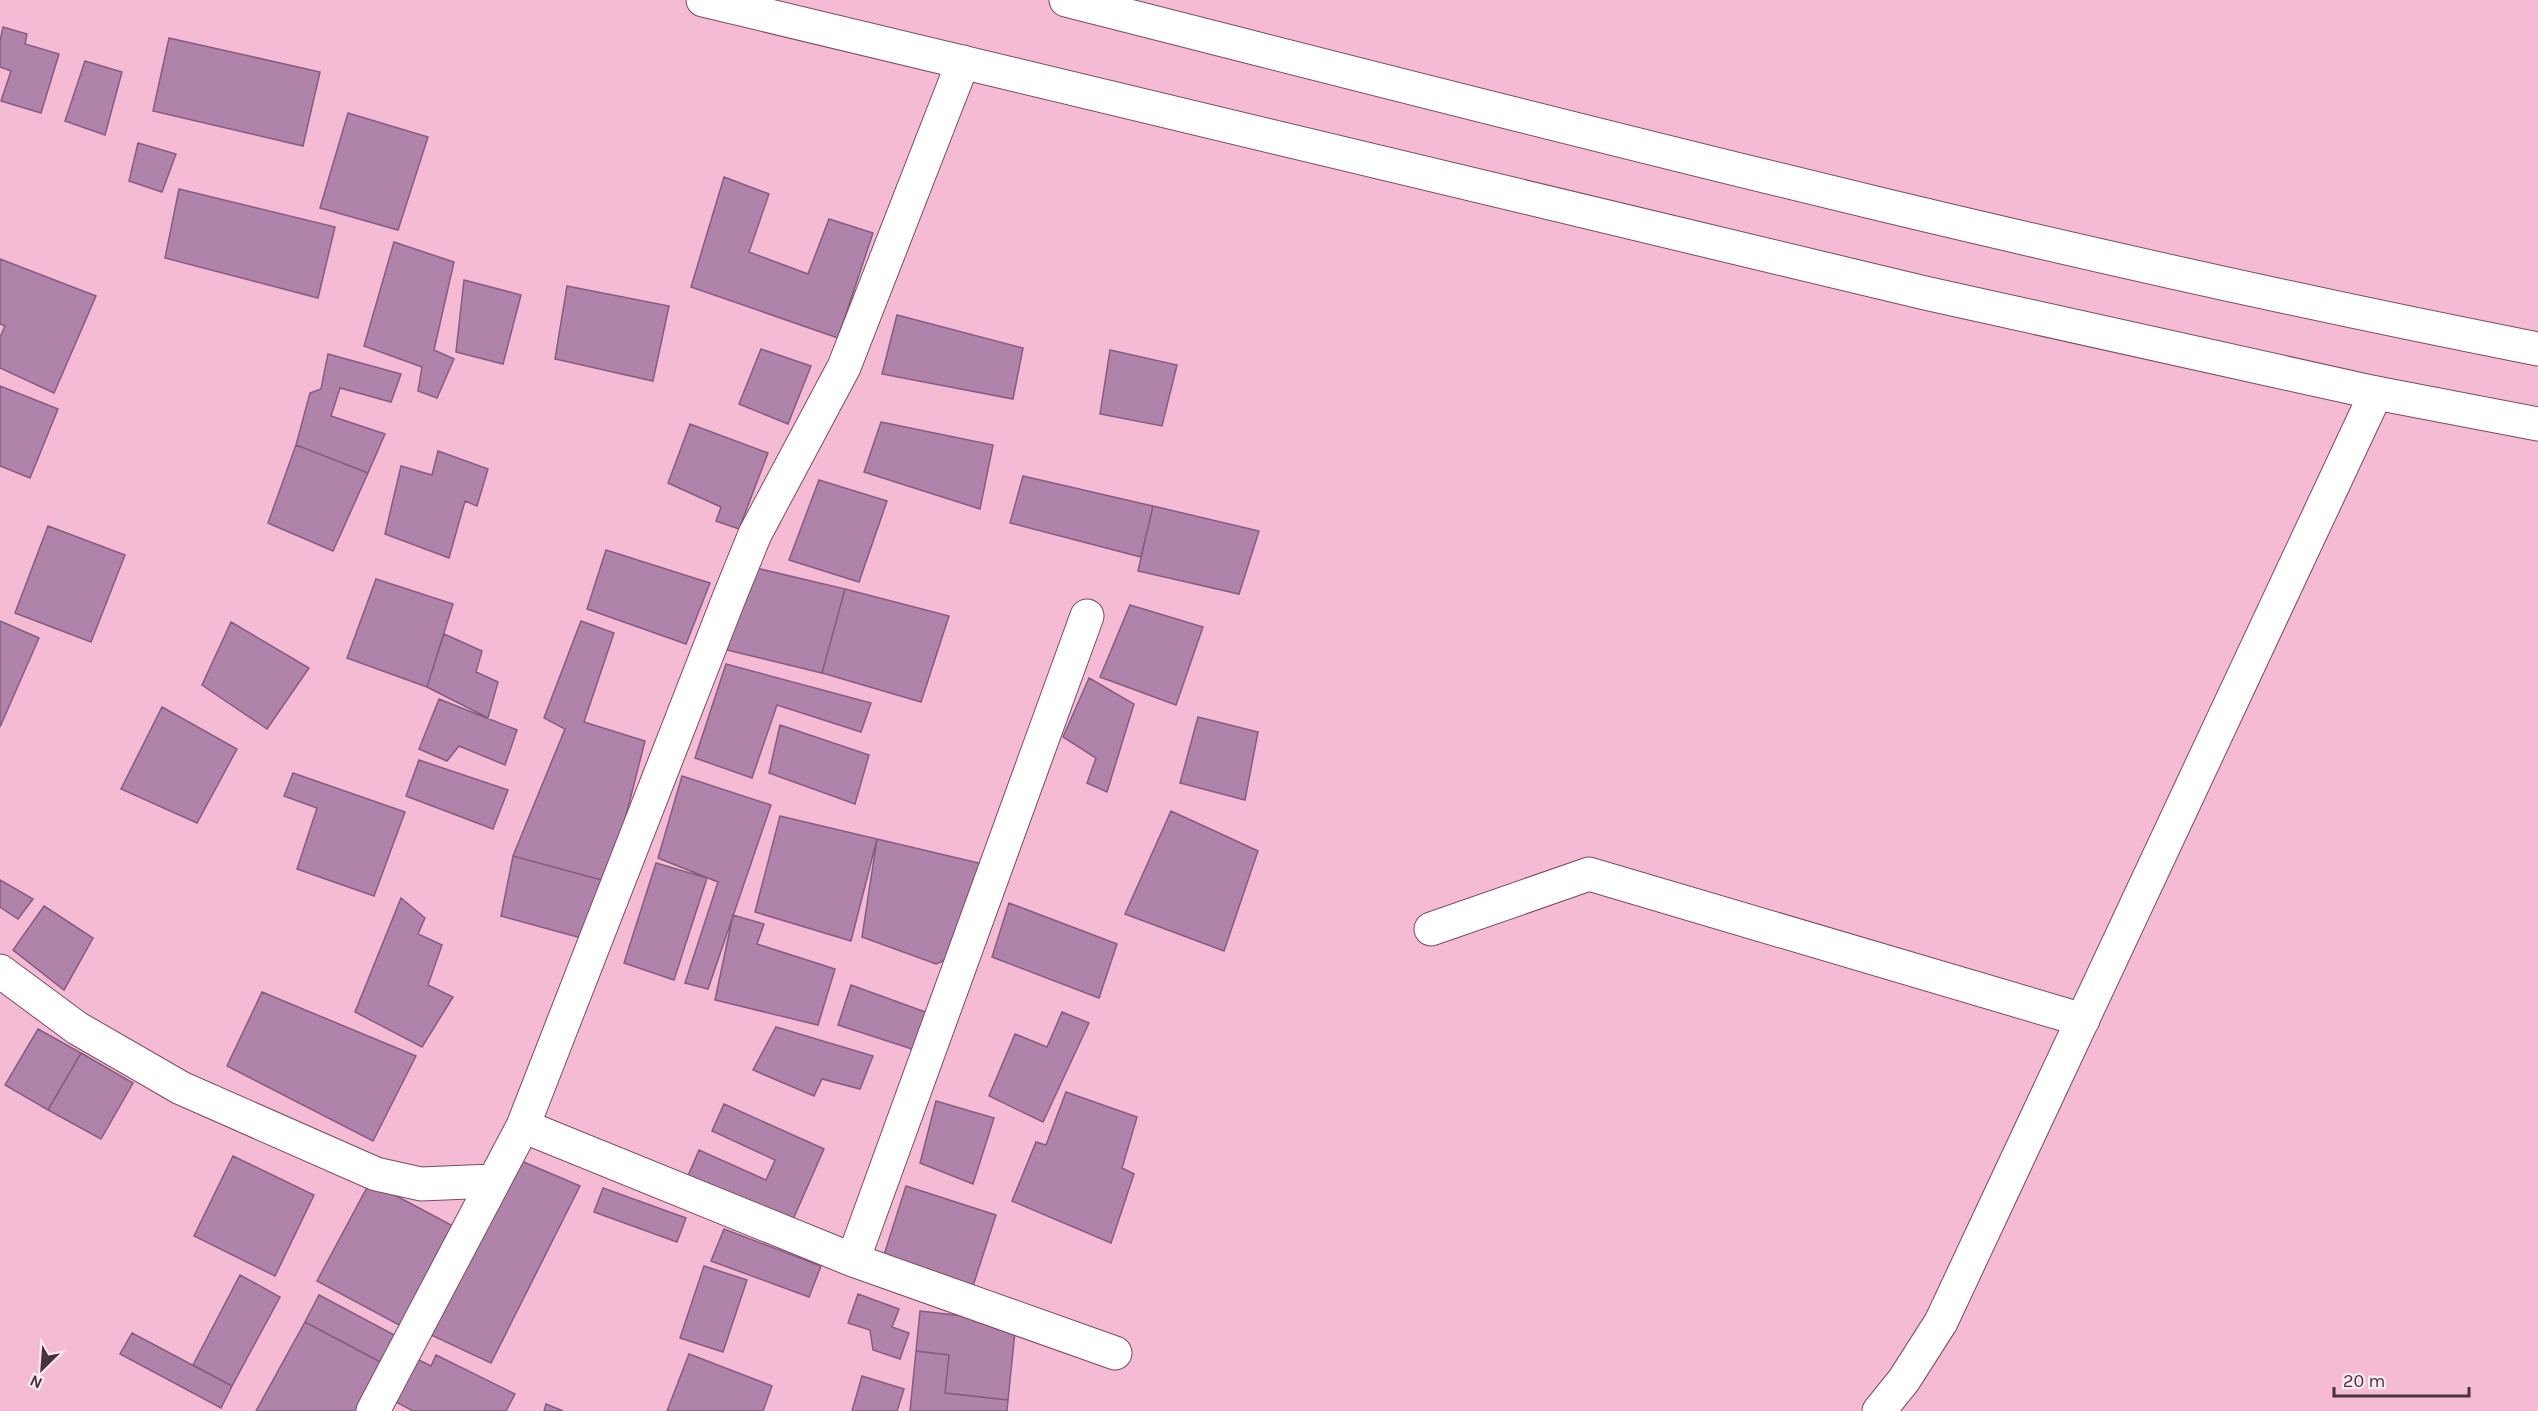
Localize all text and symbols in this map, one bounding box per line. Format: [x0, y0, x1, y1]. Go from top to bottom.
north arrow [12, 1339, 72, 1399]
scale bar [2334, 1360, 2469, 1398]
text: 20 m [2343, 1370, 2385, 1392]
text: N [27, 1371, 45, 1393]

